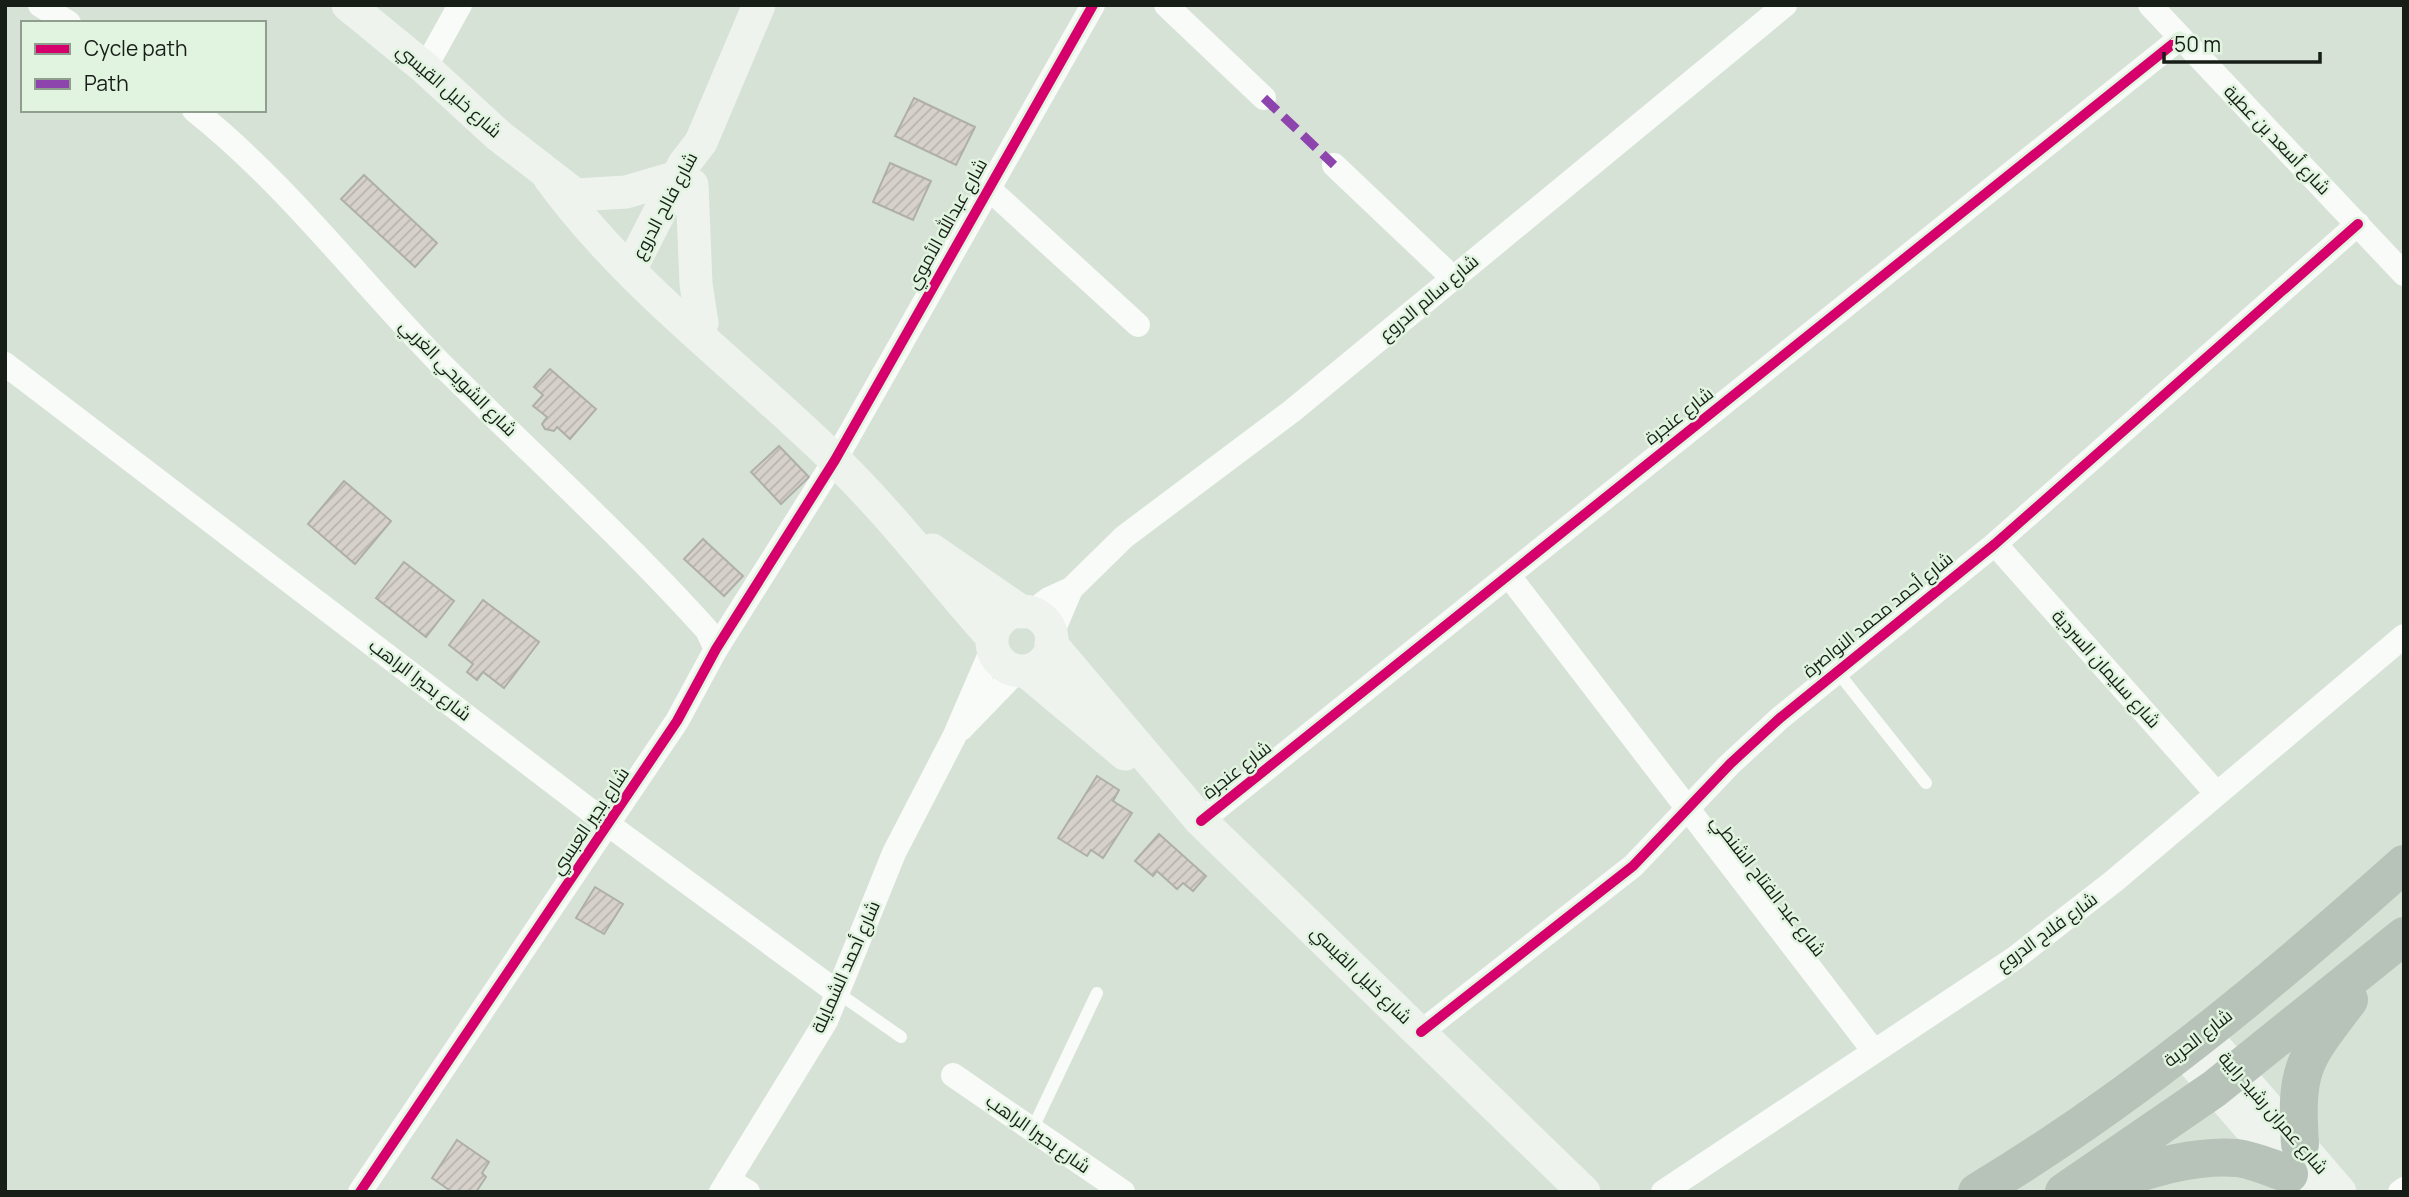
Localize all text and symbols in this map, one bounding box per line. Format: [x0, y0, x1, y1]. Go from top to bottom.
legend [21, 21, 266, 112]
scale bar [2164, 21, 2320, 65]
text: 50 m [2174, 30, 2221, 58]
text: Cycle path [84, 34, 187, 62]
street label: شارع خليل القيسي [391, 38, 507, 144]
text: Path [84, 69, 129, 97]
street label: شارع أسعد بن عطية [2218, 79, 2336, 200]
street label: شارع فالح الدروع [626, 148, 703, 264]
street label: شارع عبدالله الأموي [900, 154, 995, 295]
street label: شارع سالم الدروع [1374, 249, 1484, 347]
street label: شارع الشويحي الغربي [393, 313, 523, 443]
street label: شارع عنجرة [1639, 381, 1718, 450]
street label: شارع أحمد محمد النواصرة [1797, 546, 1958, 683]
street label: شارع سليمان السردية [2046, 604, 2166, 733]
street label: شارع بحيرا الراهب [364, 633, 477, 726]
street label: شارع عنجرة [1197, 735, 1276, 804]
street label: شارع بجير العبسي [544, 762, 636, 880]
street label: شارع عبد الفتاح الشنطي [1704, 810, 1832, 963]
street label: شارع فلاح الدروع [1991, 886, 2102, 977]
street label: شارع أحمد الشمايلة [805, 897, 886, 1037]
street label: شارع خليل القيسي [1305, 920, 1417, 1030]
street label: شارع الحرية [2158, 1003, 2237, 1072]
street label: شارع عمران رشيد رابية [2213, 1046, 2334, 1179]
street label: شارع بحيرا الراهب [981, 1088, 1096, 1179]

